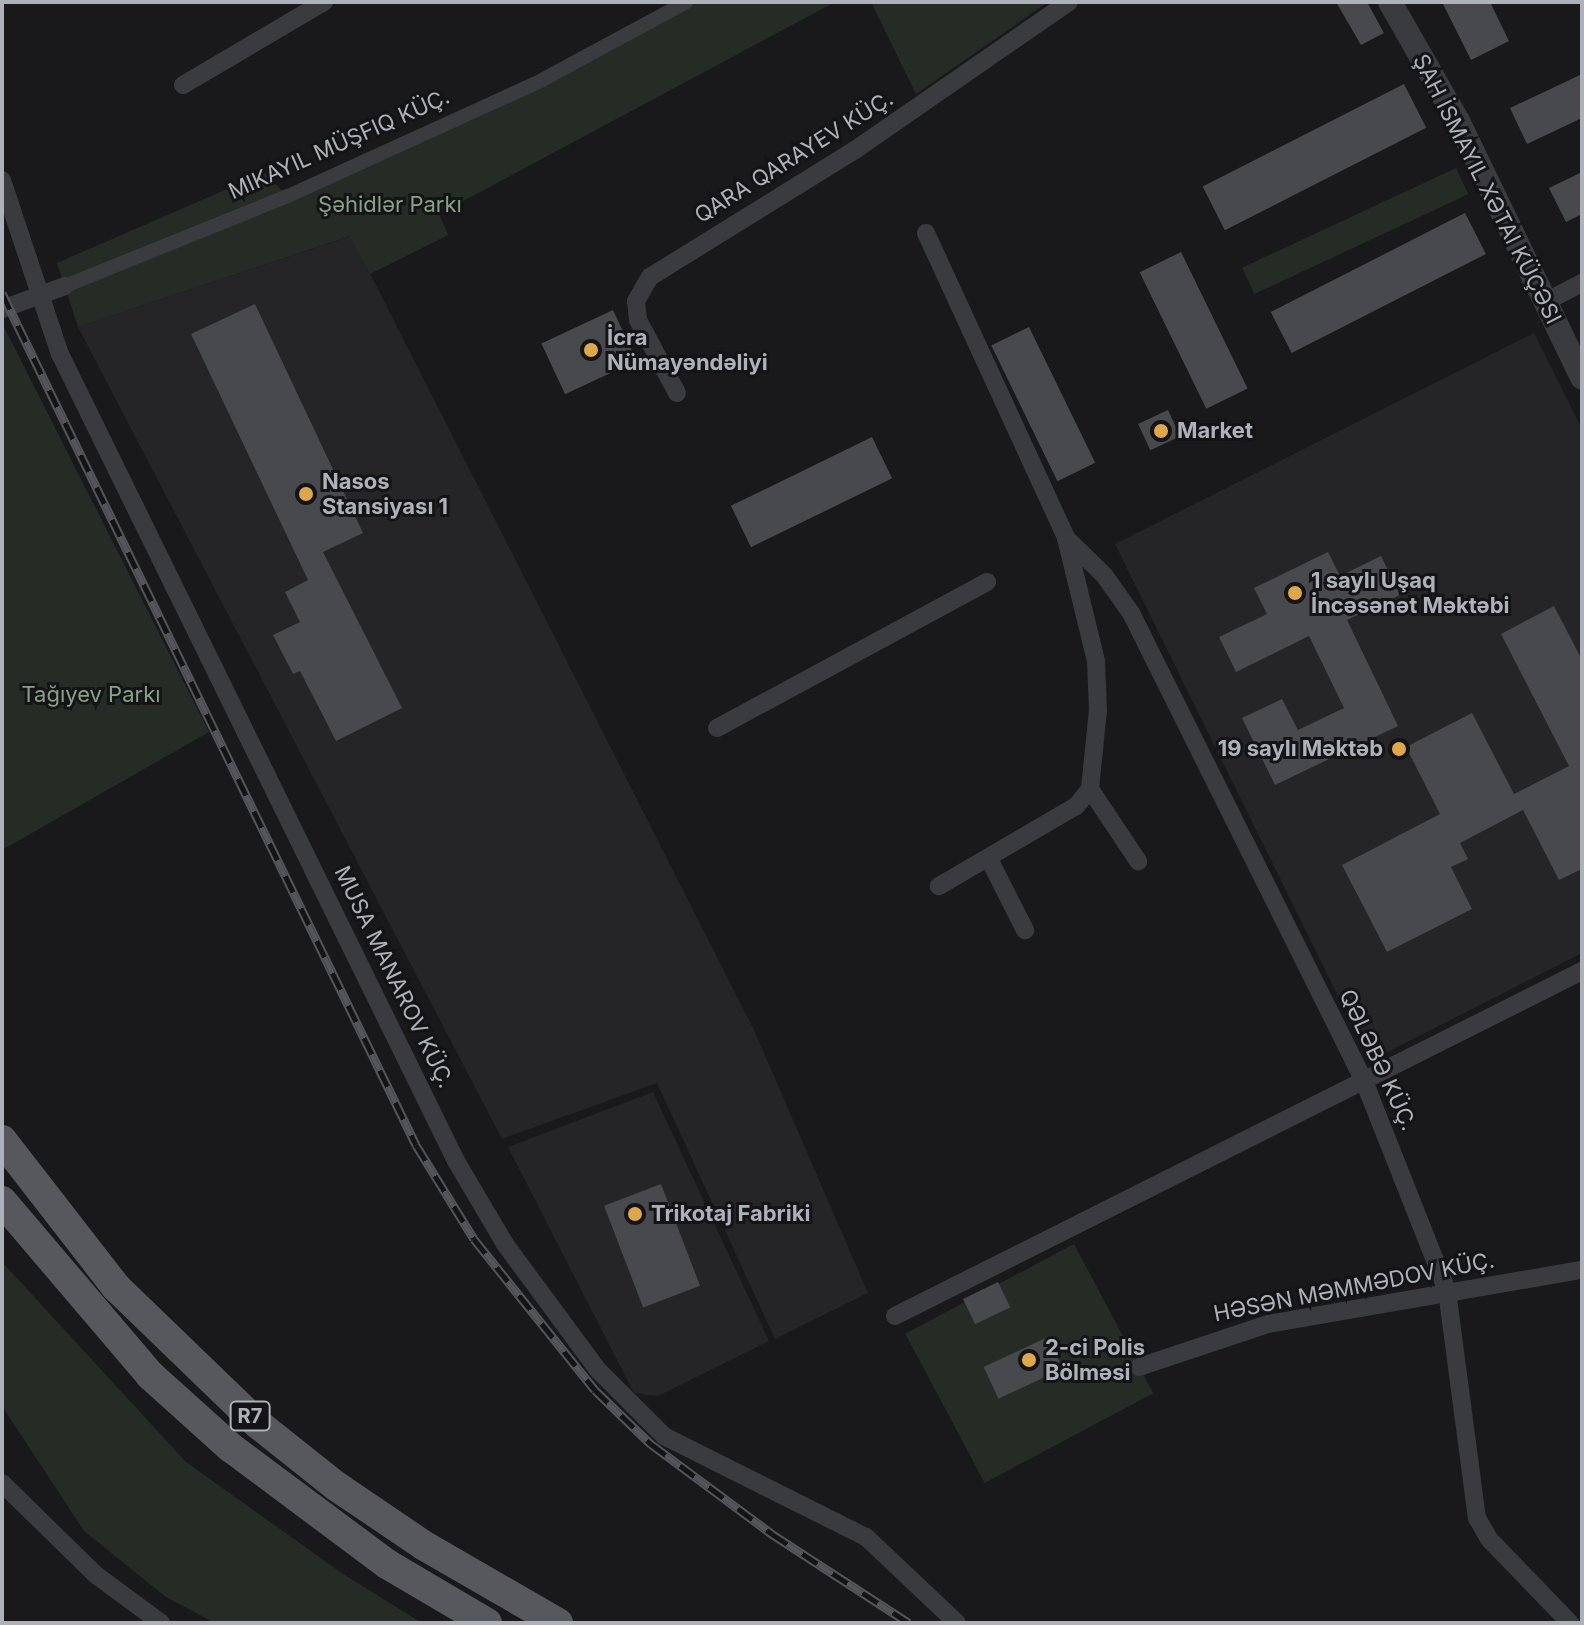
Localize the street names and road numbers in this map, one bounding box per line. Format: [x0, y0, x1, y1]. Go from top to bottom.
street label: ŞAH İSMAYIL XƏTAI KÜÇƏSI [1407, 50, 1567, 328]
street label: MIKAYIL MÜŞFIQ KÜÇ. [224, 83, 454, 205]
street label: QARA QARAYEV KÜÇ. [690, 85, 898, 229]
street label: MUSA MANAROV KÜÇ. [329, 862, 459, 1092]
street label: QƏLƏBƏ KÜÇ. [1334, 985, 1422, 1135]
street label: HƏSƏN MƏMMƏDOV KÜÇ. [1211, 1247, 1497, 1327]
road number: R7 [228, 1400, 272, 1432]

